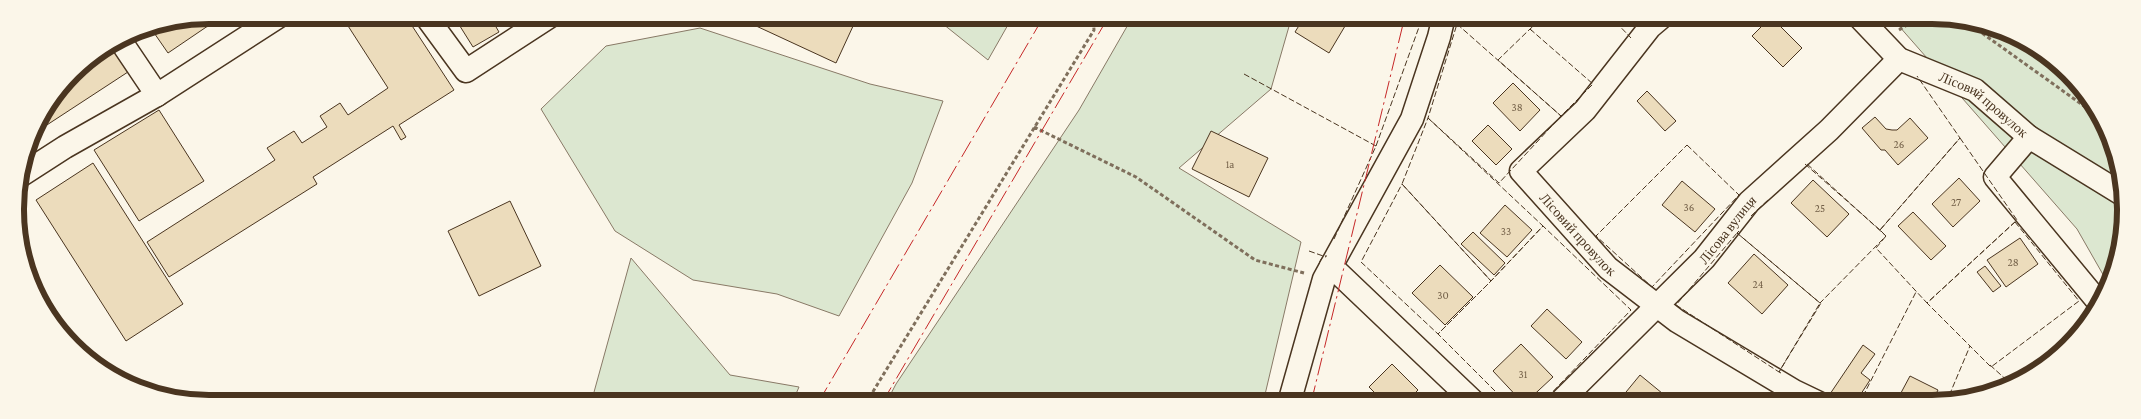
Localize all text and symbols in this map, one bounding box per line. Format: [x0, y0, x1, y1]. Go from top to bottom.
street label: Лісовий провулок [1937, 68, 2032, 141]
house number: 38 [1511, 101, 1523, 113]
house number: 26 [1894, 138, 1904, 150]
house number: 1а [1226, 158, 1234, 170]
street label: Лісовий провулок [1537, 190, 1619, 279]
street label: Лісова вулиця [1695, 191, 1760, 267]
house number: 27 [1951, 196, 1961, 208]
house number: 36 [1684, 201, 1694, 213]
house number: 25 [1815, 202, 1825, 214]
house number: 33 [1501, 225, 1511, 237]
house number: 28 [2007, 256, 2019, 268]
house number: 24 [1753, 278, 1764, 290]
house number: 30 [1437, 289, 1449, 301]
house number: 31 [1519, 368, 1528, 380]

